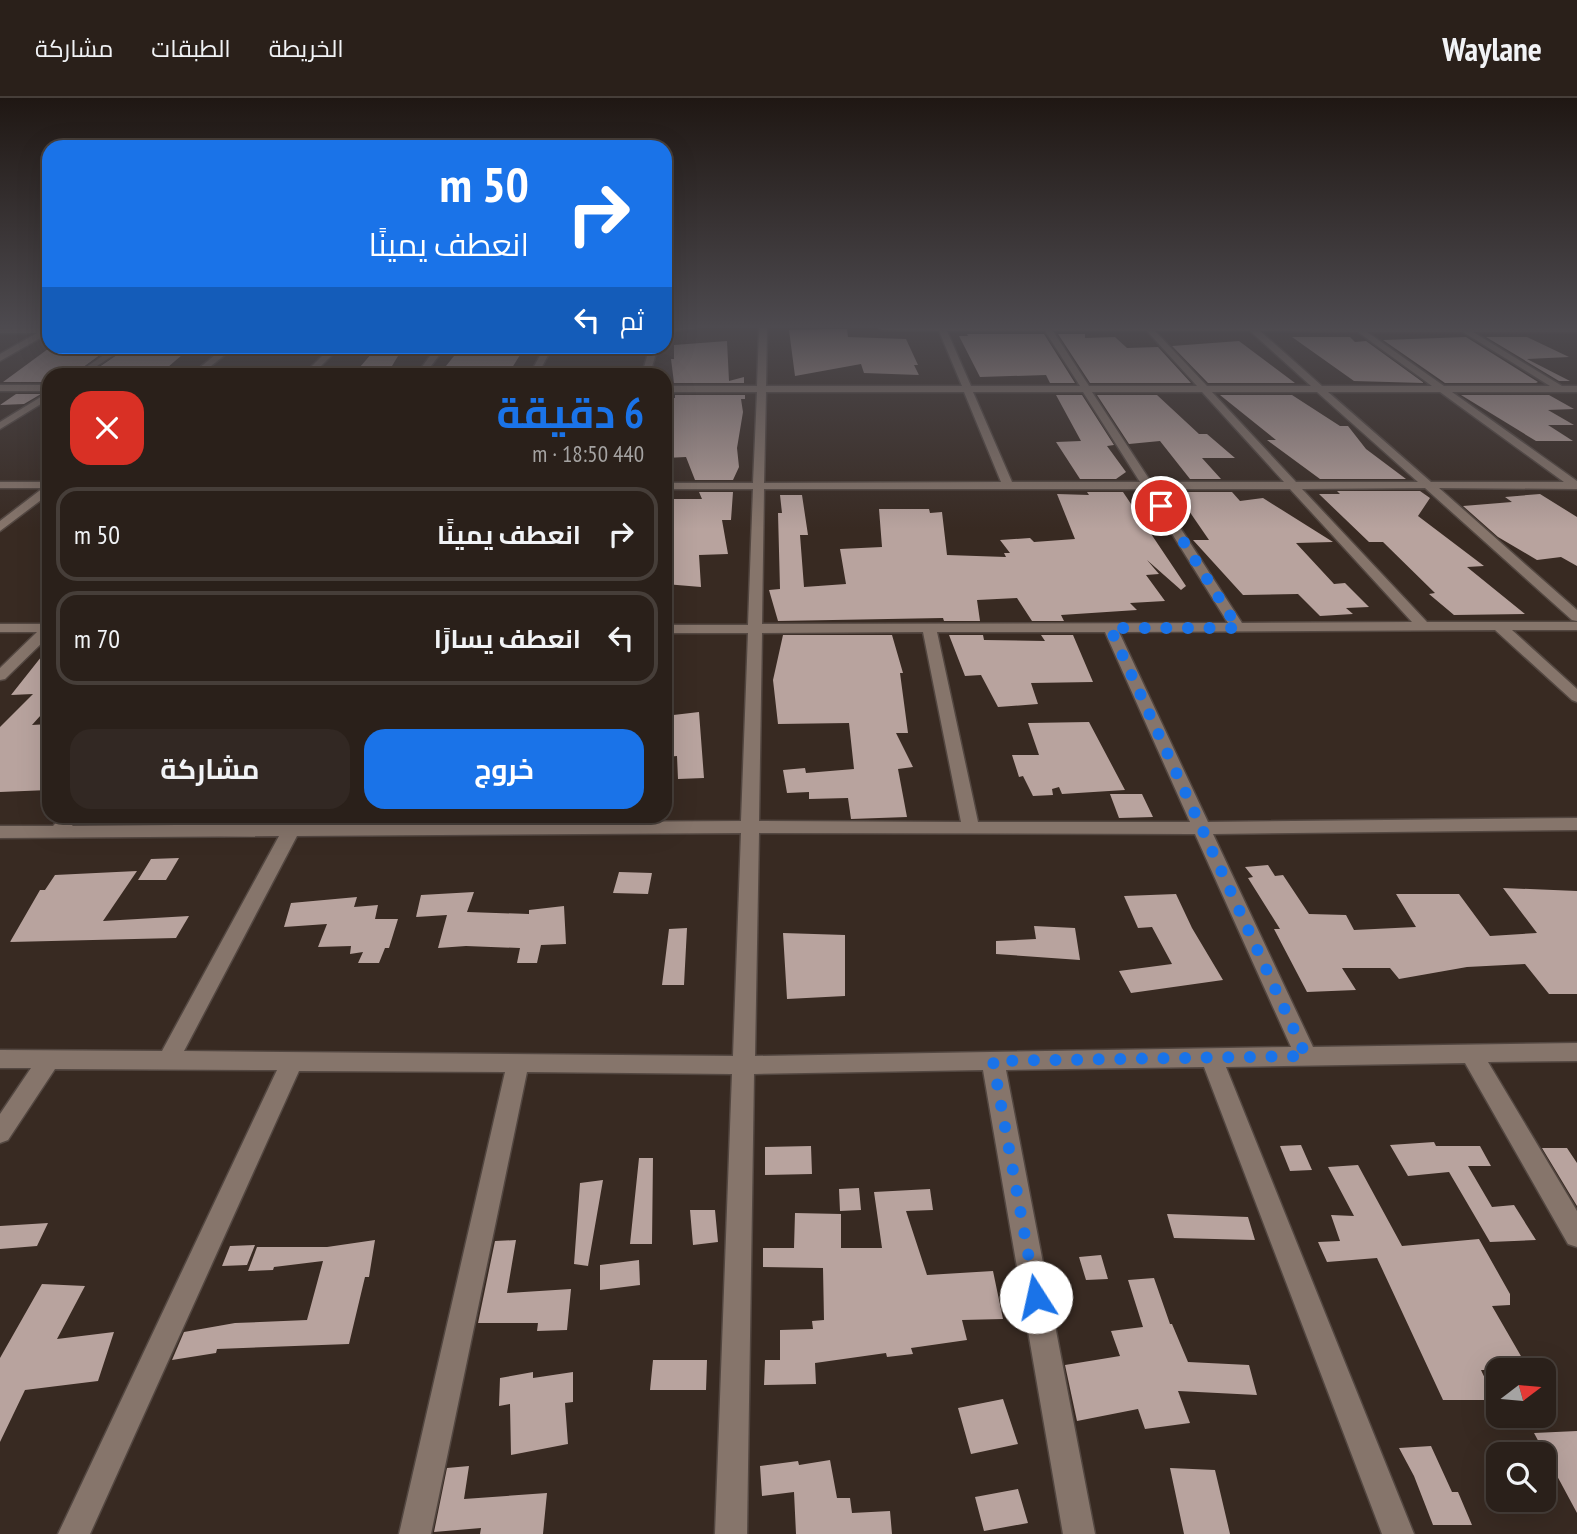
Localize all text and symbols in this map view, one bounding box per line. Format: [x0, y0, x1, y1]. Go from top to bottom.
text: Waylane [1442, 27, 1542, 70]
text: مشاركة [35, 33, 113, 64]
text: الطبقات [151, 33, 231, 64]
text: الخريطة [269, 33, 344, 64]
text: 50 m [440, 152, 529, 216]
icon: right [553, 168, 644, 259]
text: انعطف يمينًا [369, 223, 529, 265]
icon: left [568, 301, 606, 339]
text: ثم [620, 304, 644, 337]
text: 6 دقيقة [497, 385, 644, 440]
button: close [70, 391, 144, 465]
text: 440 m · 18:50 [532, 439, 644, 468]
pin [1131, 476, 1191, 536]
icon: arrive [1142, 487, 1180, 525]
icon: right [602, 515, 640, 553]
text: 50 m [74, 518, 120, 551]
text: انعطف يمينًا [437, 518, 581, 551]
icon: left [602, 619, 640, 657]
text: 70 m [74, 622, 120, 655]
text: انعطف يسارًا [434, 622, 581, 655]
button: مشاركة [70, 729, 350, 809]
button: خروج [364, 729, 644, 809]
position arrow [999, 1260, 1073, 1334]
north arrow [1486, 1358, 1556, 1428]
map controls [1486, 1358, 1556, 1512]
button: search [1486, 1442, 1556, 1512]

